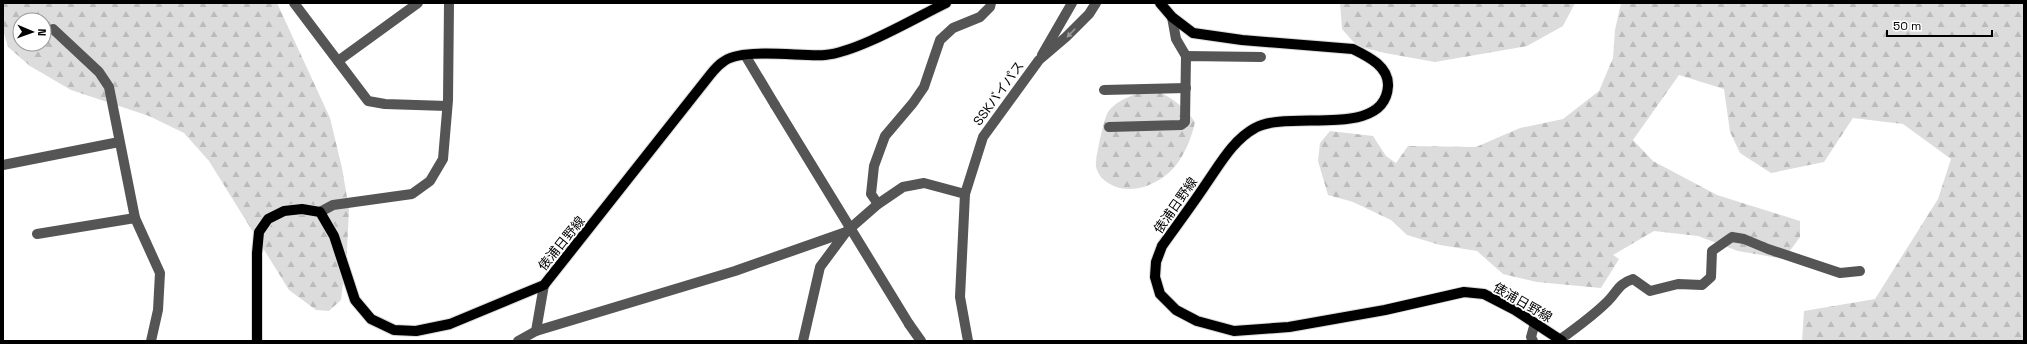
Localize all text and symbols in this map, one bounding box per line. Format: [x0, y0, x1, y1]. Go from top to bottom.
north arrow [12, 12, 52, 52]
scale bar [1887, 12, 1992, 38]
text: 50 m [1893, 18, 1921, 34]
text: N [35, 28, 49, 36]
one-way arrow [1066, 28, 1076, 38]
street label: SSKバイパス [969, 58, 1028, 129]
street label: 俵浦日野線 [1150, 174, 1201, 237]
street label: 俵浦日野線 [534, 213, 588, 274]
street label: 俵浦日野線 [1490, 279, 1555, 326]

